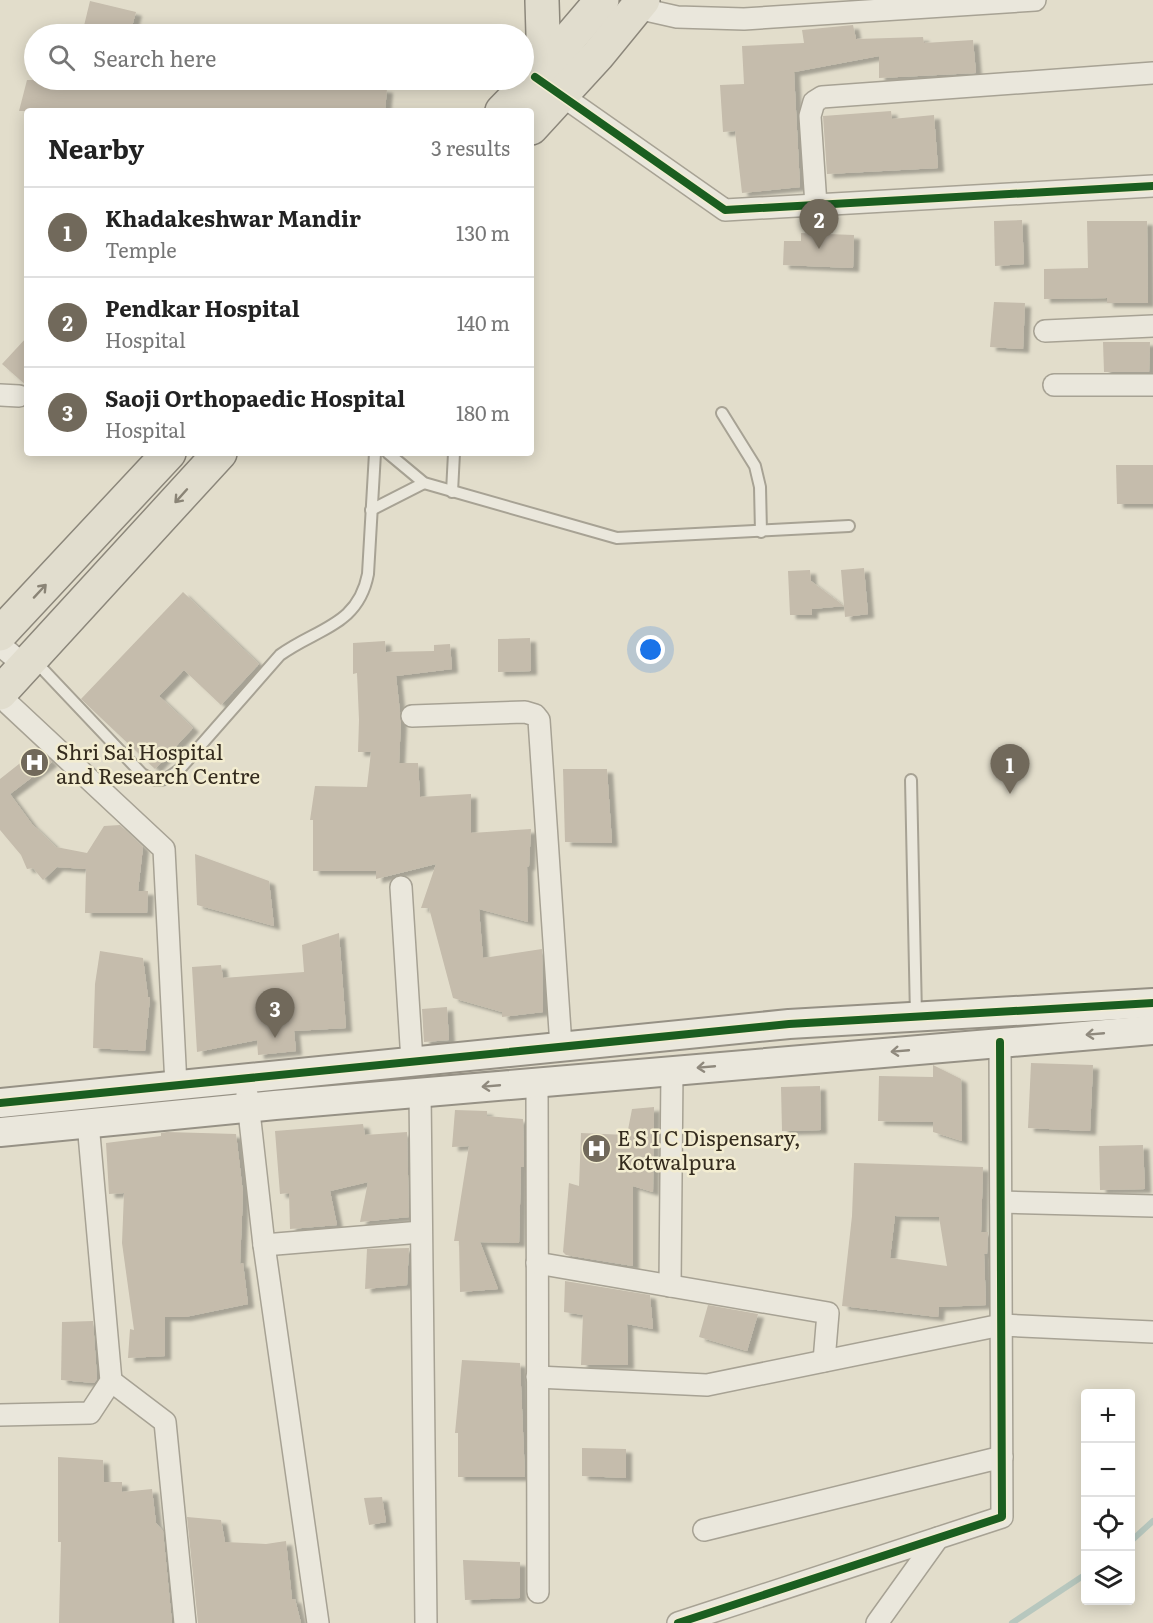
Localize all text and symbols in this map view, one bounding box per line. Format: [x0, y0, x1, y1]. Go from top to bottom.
search box [24, 24, 534, 90]
icon: search [45, 41, 78, 74]
text: Search here [93, 41, 216, 74]
text: Nearby [48, 128, 144, 167]
text: 3 results [431, 132, 510, 162]
pin: 2 [800, 200, 838, 249]
text: Khadakeshwar Mandir [105, 201, 361, 234]
text: 1 [63, 217, 72, 247]
text: 130 m [456, 217, 510, 247]
text: Temple [105, 234, 177, 264]
text: Pendkar Hospital [105, 291, 300, 324]
text: 2 [62, 307, 73, 337]
text: 140 m [457, 307, 510, 337]
text: Hospital [105, 324, 186, 354]
text: Saoji Orthopaedic Hospital [105, 381, 405, 414]
text: 3 [62, 397, 73, 427]
text: 180 m [456, 397, 510, 427]
text: Hospital [105, 414, 186, 444]
one-way arrow [174, 488, 188, 503]
one-way arrow [33, 584, 47, 599]
your location [636, 635, 665, 664]
place label: Shri Sai Hospital and Research Centre [56, 735, 260, 790]
pin: 1 [990, 744, 1030, 794]
hospital icon: Shri Sai Hospital and Research Centre [19, 746, 51, 778]
pin: 3 [256, 988, 294, 1038]
one-way arrow [1085, 1029, 1105, 1040]
one-way arrow [891, 1045, 911, 1056]
one-way arrow [697, 1062, 717, 1073]
one-way arrow [481, 1081, 501, 1092]
place label: E S I C Dispensary, Kotwalpura [617, 1121, 801, 1176]
hospital icon: E S I C Dispensary, Kotwalpura [580, 1132, 612, 1164]
map controls [1081, 1389, 1135, 1605]
button: + [1081, 1389, 1135, 1443]
button: − [1081, 1443, 1135, 1497]
button: locate [1081, 1497, 1135, 1551]
button: layers [1081, 1551, 1135, 1605]

